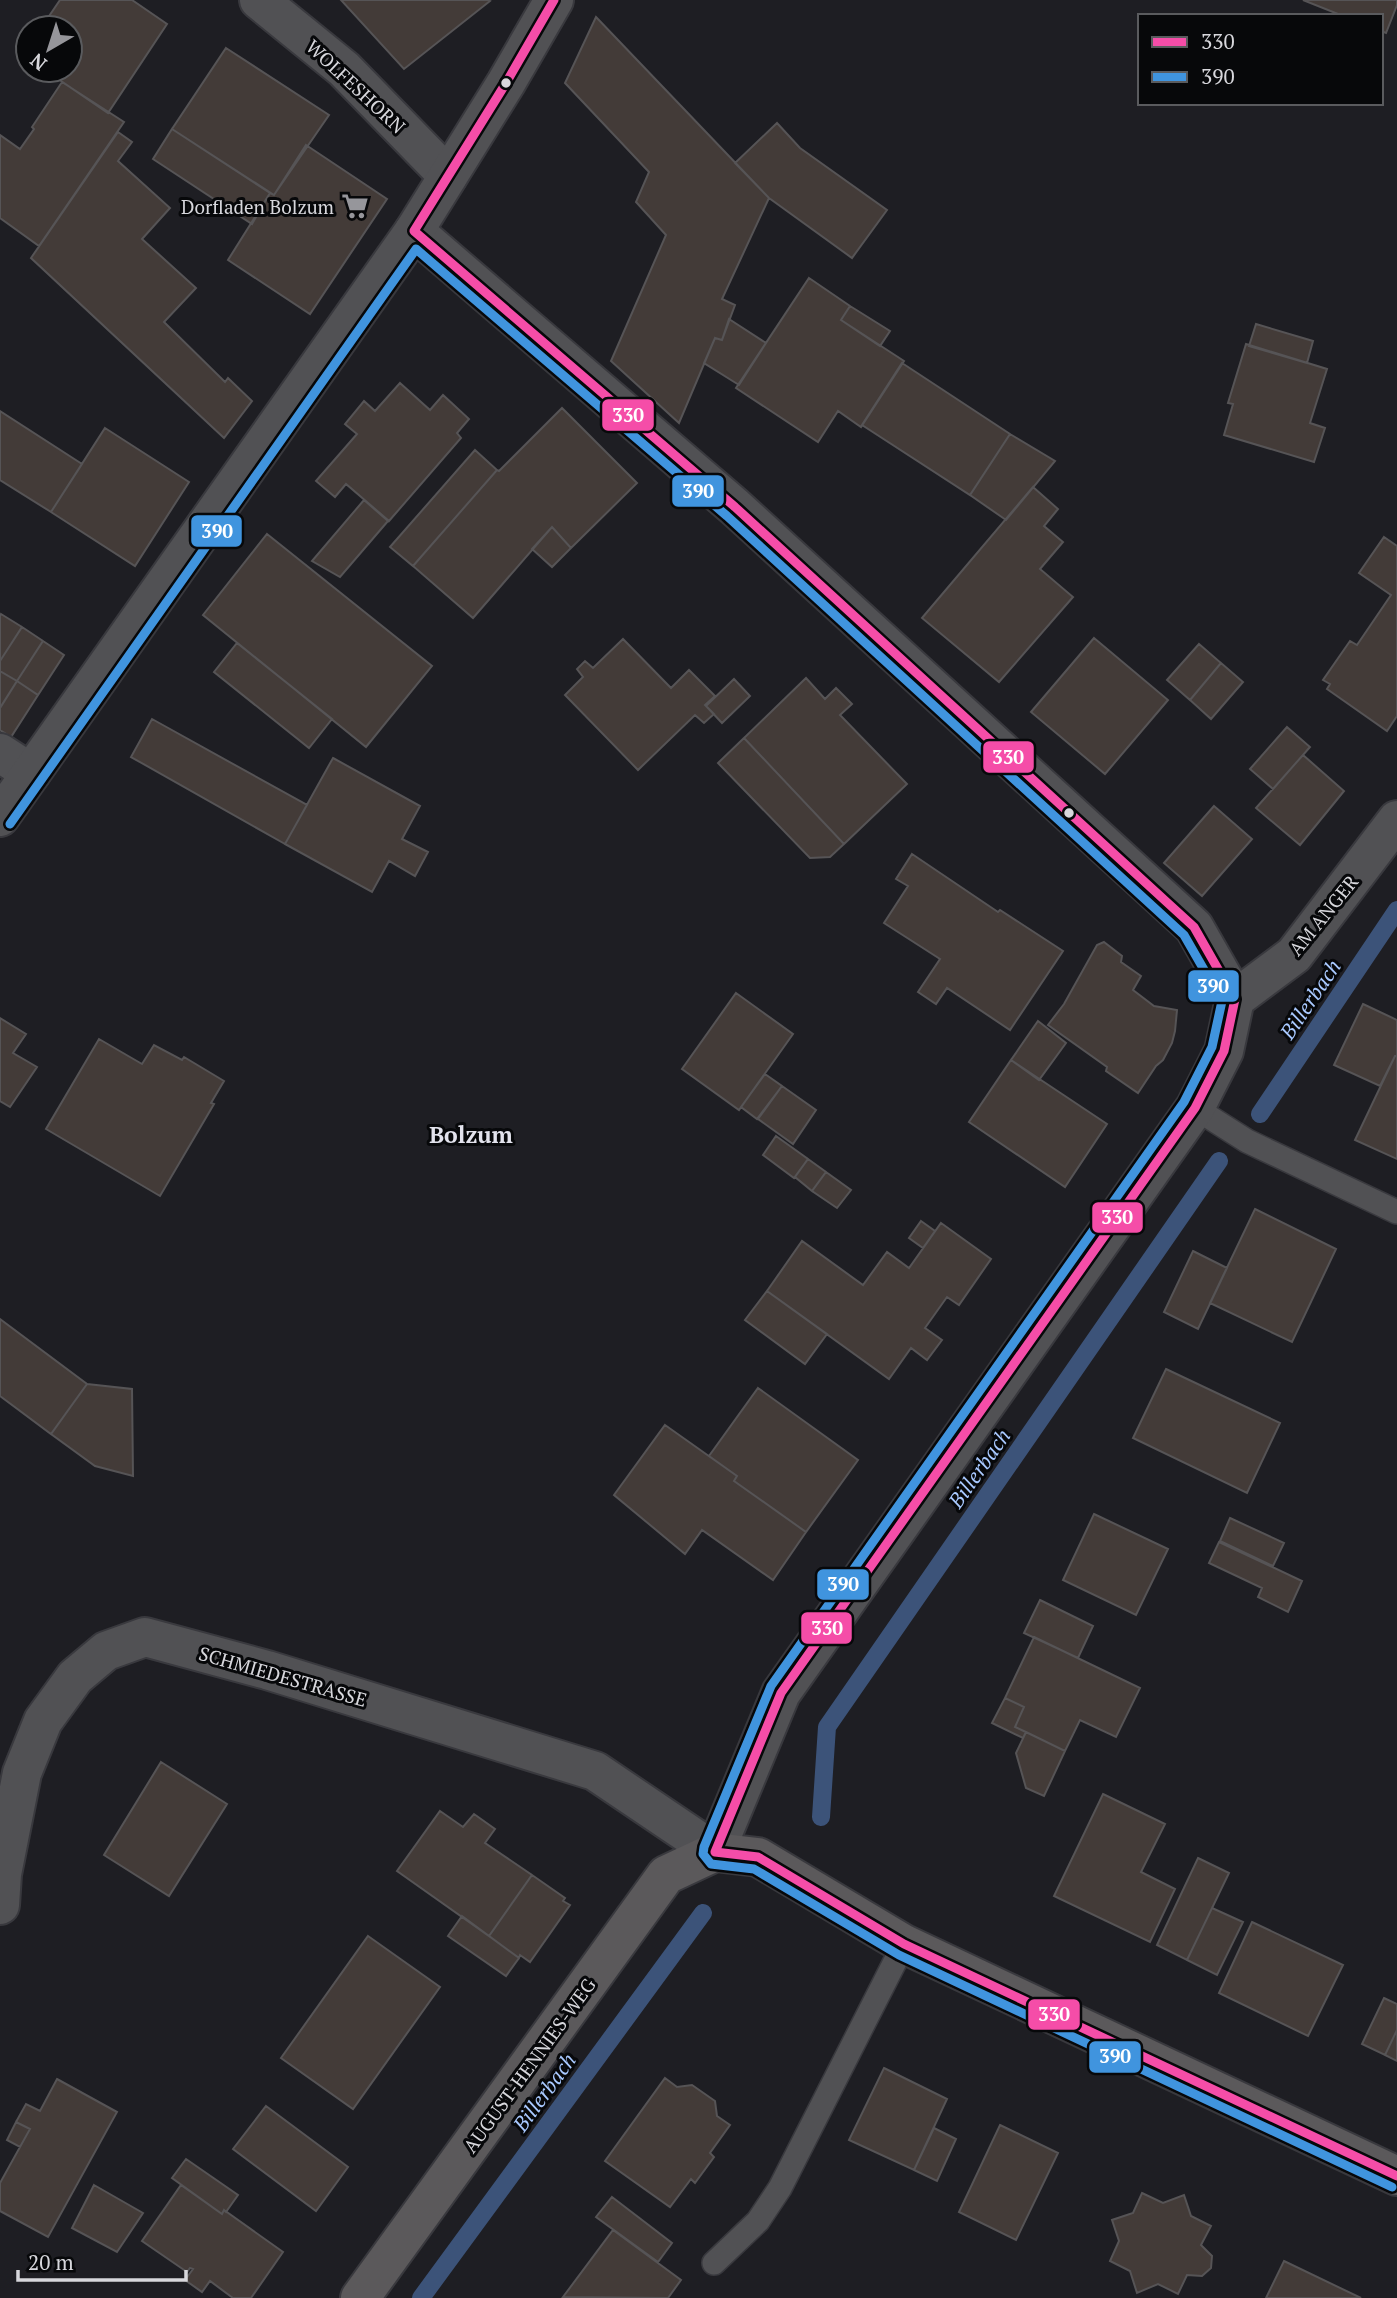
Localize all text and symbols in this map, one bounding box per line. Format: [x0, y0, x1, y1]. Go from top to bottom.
north arrow [14, 14, 84, 84]
legend [1138, 14, 1383, 105]
text: 330 [1201, 27, 1235, 55]
street label: WOLFESHORN [301, 34, 411, 139]
text: N [24, 48, 51, 77]
text: 390 [1201, 62, 1235, 90]
unlabelled marker [499, 76, 513, 90]
supermarket icon: Dorfladen Bolzum [340, 191, 370, 221]
place label: Dorfladen Bolzum [181, 194, 335, 219]
line badge: 330 [601, 398, 655, 432]
text: 330 [612, 402, 644, 427]
line badge: 390 [671, 474, 725, 508]
text: 390 [682, 478, 714, 503]
line badge: 390 [190, 514, 243, 548]
text: 390 [201, 518, 233, 543]
line badge: 330 [982, 740, 1035, 774]
text: 330 [992, 744, 1024, 769]
unlabelled marker [1062, 806, 1076, 820]
street label: AM ANGER [1283, 870, 1363, 960]
water label: Billerbach [1273, 954, 1347, 1045]
line badge: 390 [1187, 969, 1240, 1003]
text: 390 [1197, 973, 1229, 998]
district label: Bolzum [429, 1119, 513, 1150]
line badge: 330 [1091, 1201, 1144, 1234]
text: 330 [1101, 1204, 1133, 1229]
water label: Billerbach [941, 1423, 1016, 1514]
line badge: 390 [816, 1568, 870, 1601]
text: 390 [827, 1571, 859, 1596]
line badge: 330 [800, 1611, 853, 1645]
text: 330 [811, 1615, 843, 1640]
street label: SCHMIEDESTRASSE [196, 1640, 370, 1712]
street label: AUGUST-HENNIES-WEG [457, 1973, 601, 2157]
line badge: 330 [1027, 1998, 1081, 2031]
text: 330 [1038, 2001, 1070, 2026]
line badge: 390 [1088, 2040, 1142, 2074]
text: 390 [1099, 2043, 1131, 2068]
water label: Billerbach [506, 2047, 582, 2138]
scale bar [18, 2238, 186, 2282]
text: 20 m [28, 2248, 74, 2276]

